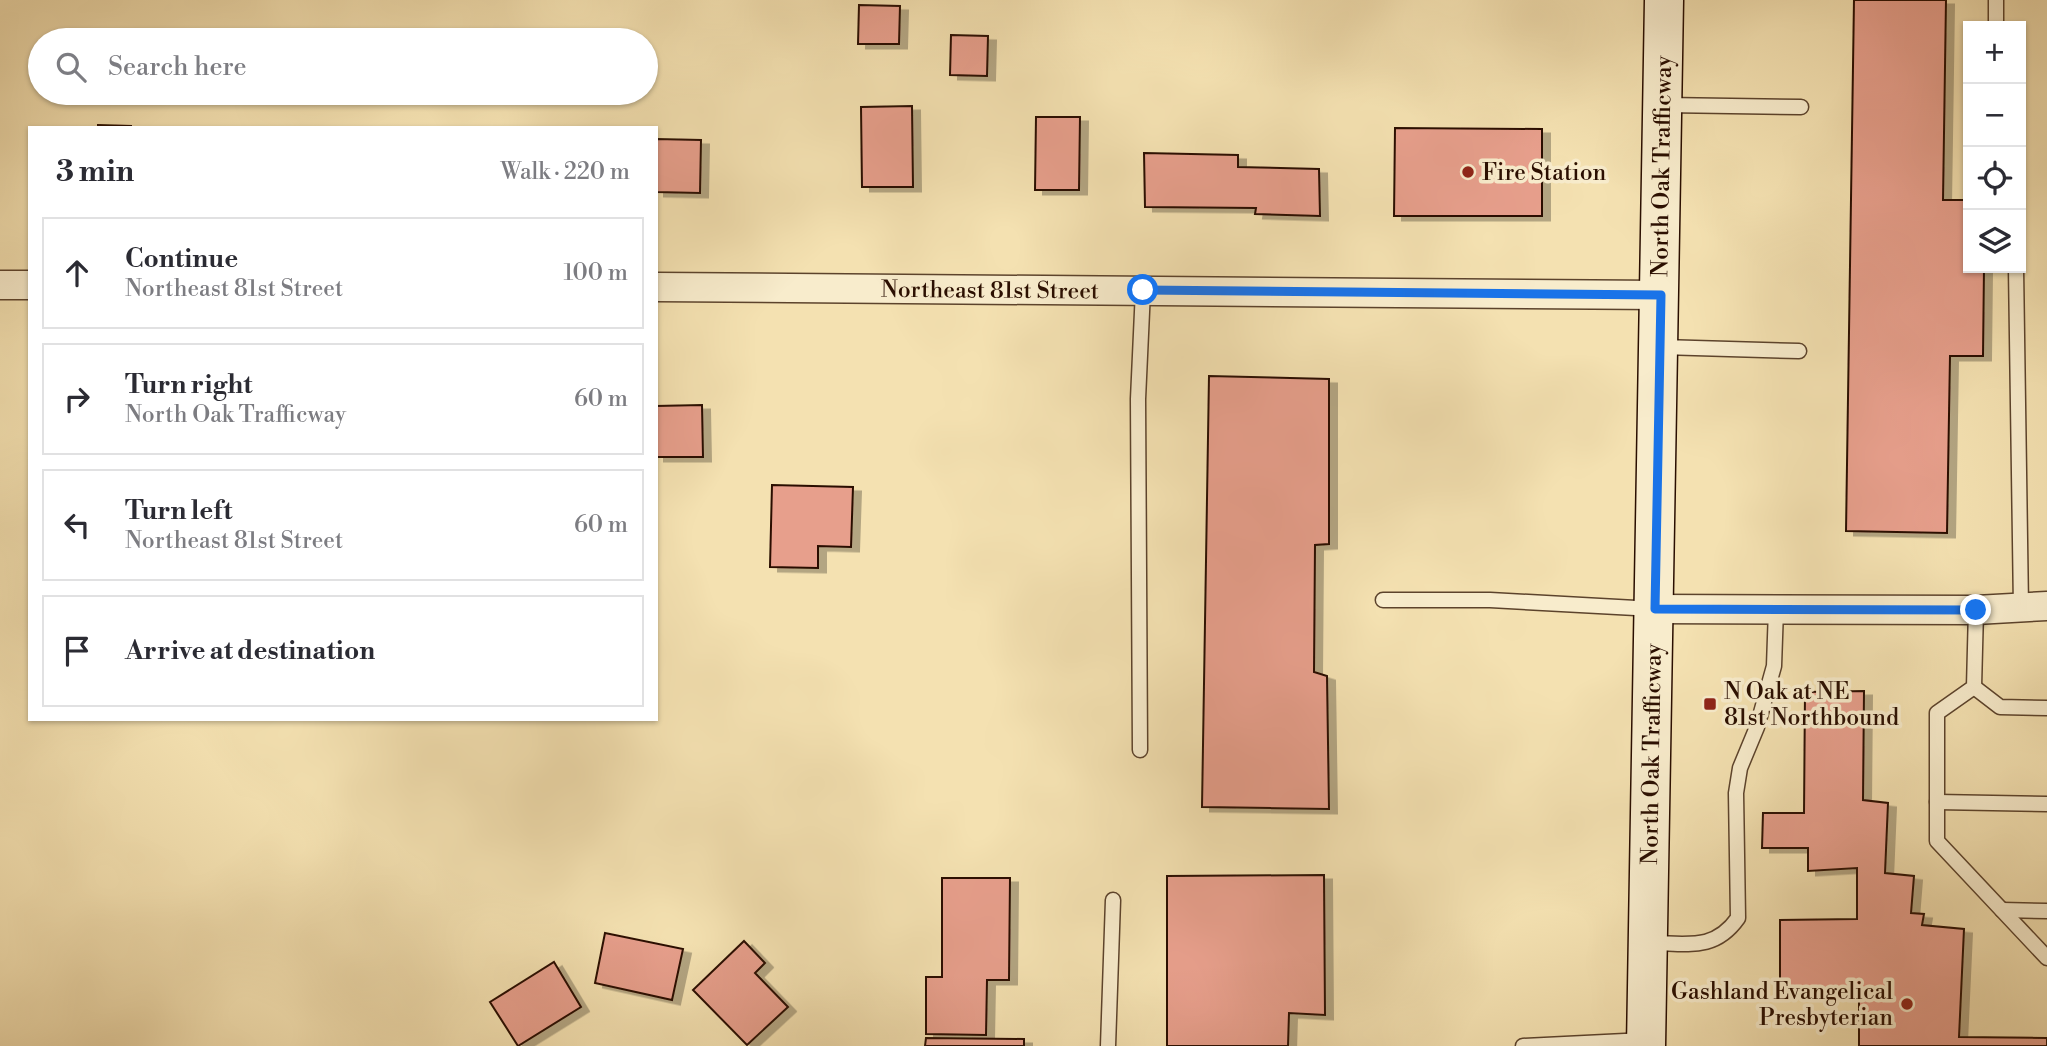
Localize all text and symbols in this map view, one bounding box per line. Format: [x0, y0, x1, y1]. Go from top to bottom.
map controls [1963, 21, 2026, 273]
button: + [1963, 21, 2026, 84]
search box [28, 28, 658, 105]
icon: search [52, 48, 90, 86]
text: Search here [108, 51, 247, 83]
street label: North Oak Trafficway [1646, 54, 1678, 277]
button: − [1963, 84, 2026, 147]
button: locate [1963, 147, 2026, 210]
text: 3 min [56, 153, 134, 191]
text: Walk · 220 m [501, 158, 630, 186]
place label: Fire Station [1482, 159, 1607, 187]
marker: Fire Station [1460, 164, 1476, 180]
button: layers [1963, 210, 2026, 273]
text: Continue [125, 243, 238, 275]
icon: ahead [58, 254, 96, 292]
text: 100 m [563, 259, 628, 287]
route start [1127, 274, 1158, 305]
text: Northeast 81st Street [125, 275, 343, 303]
street label: Northeast 81st Street [881, 276, 1099, 306]
text: Turn right [125, 369, 253, 401]
icon: right [58, 380, 96, 418]
text: 60 m [574, 385, 628, 413]
text: North Oak Trafficway [125, 401, 346, 429]
text: Turn left [125, 495, 233, 527]
icon: left [58, 506, 96, 544]
text: 60 m [574, 511, 628, 539]
text: Northeast 81st Street [125, 527, 343, 555]
route end [1960, 594, 1991, 625]
icon: arrive [58, 632, 96, 670]
text: Arrive at destination [125, 635, 375, 667]
street label: North Oak Trafficway [1636, 642, 1668, 865]
place label: N Oak at NE 81st Northbound [1724, 678, 1899, 732]
marker: N Oak at NE 81st Northbound [1702, 696, 1718, 712]
place label: Gashland Evangelical Presbyterian [1671, 978, 1893, 1032]
marker: Gashland Evangelical Presbyterian [1899, 996, 1915, 1012]

